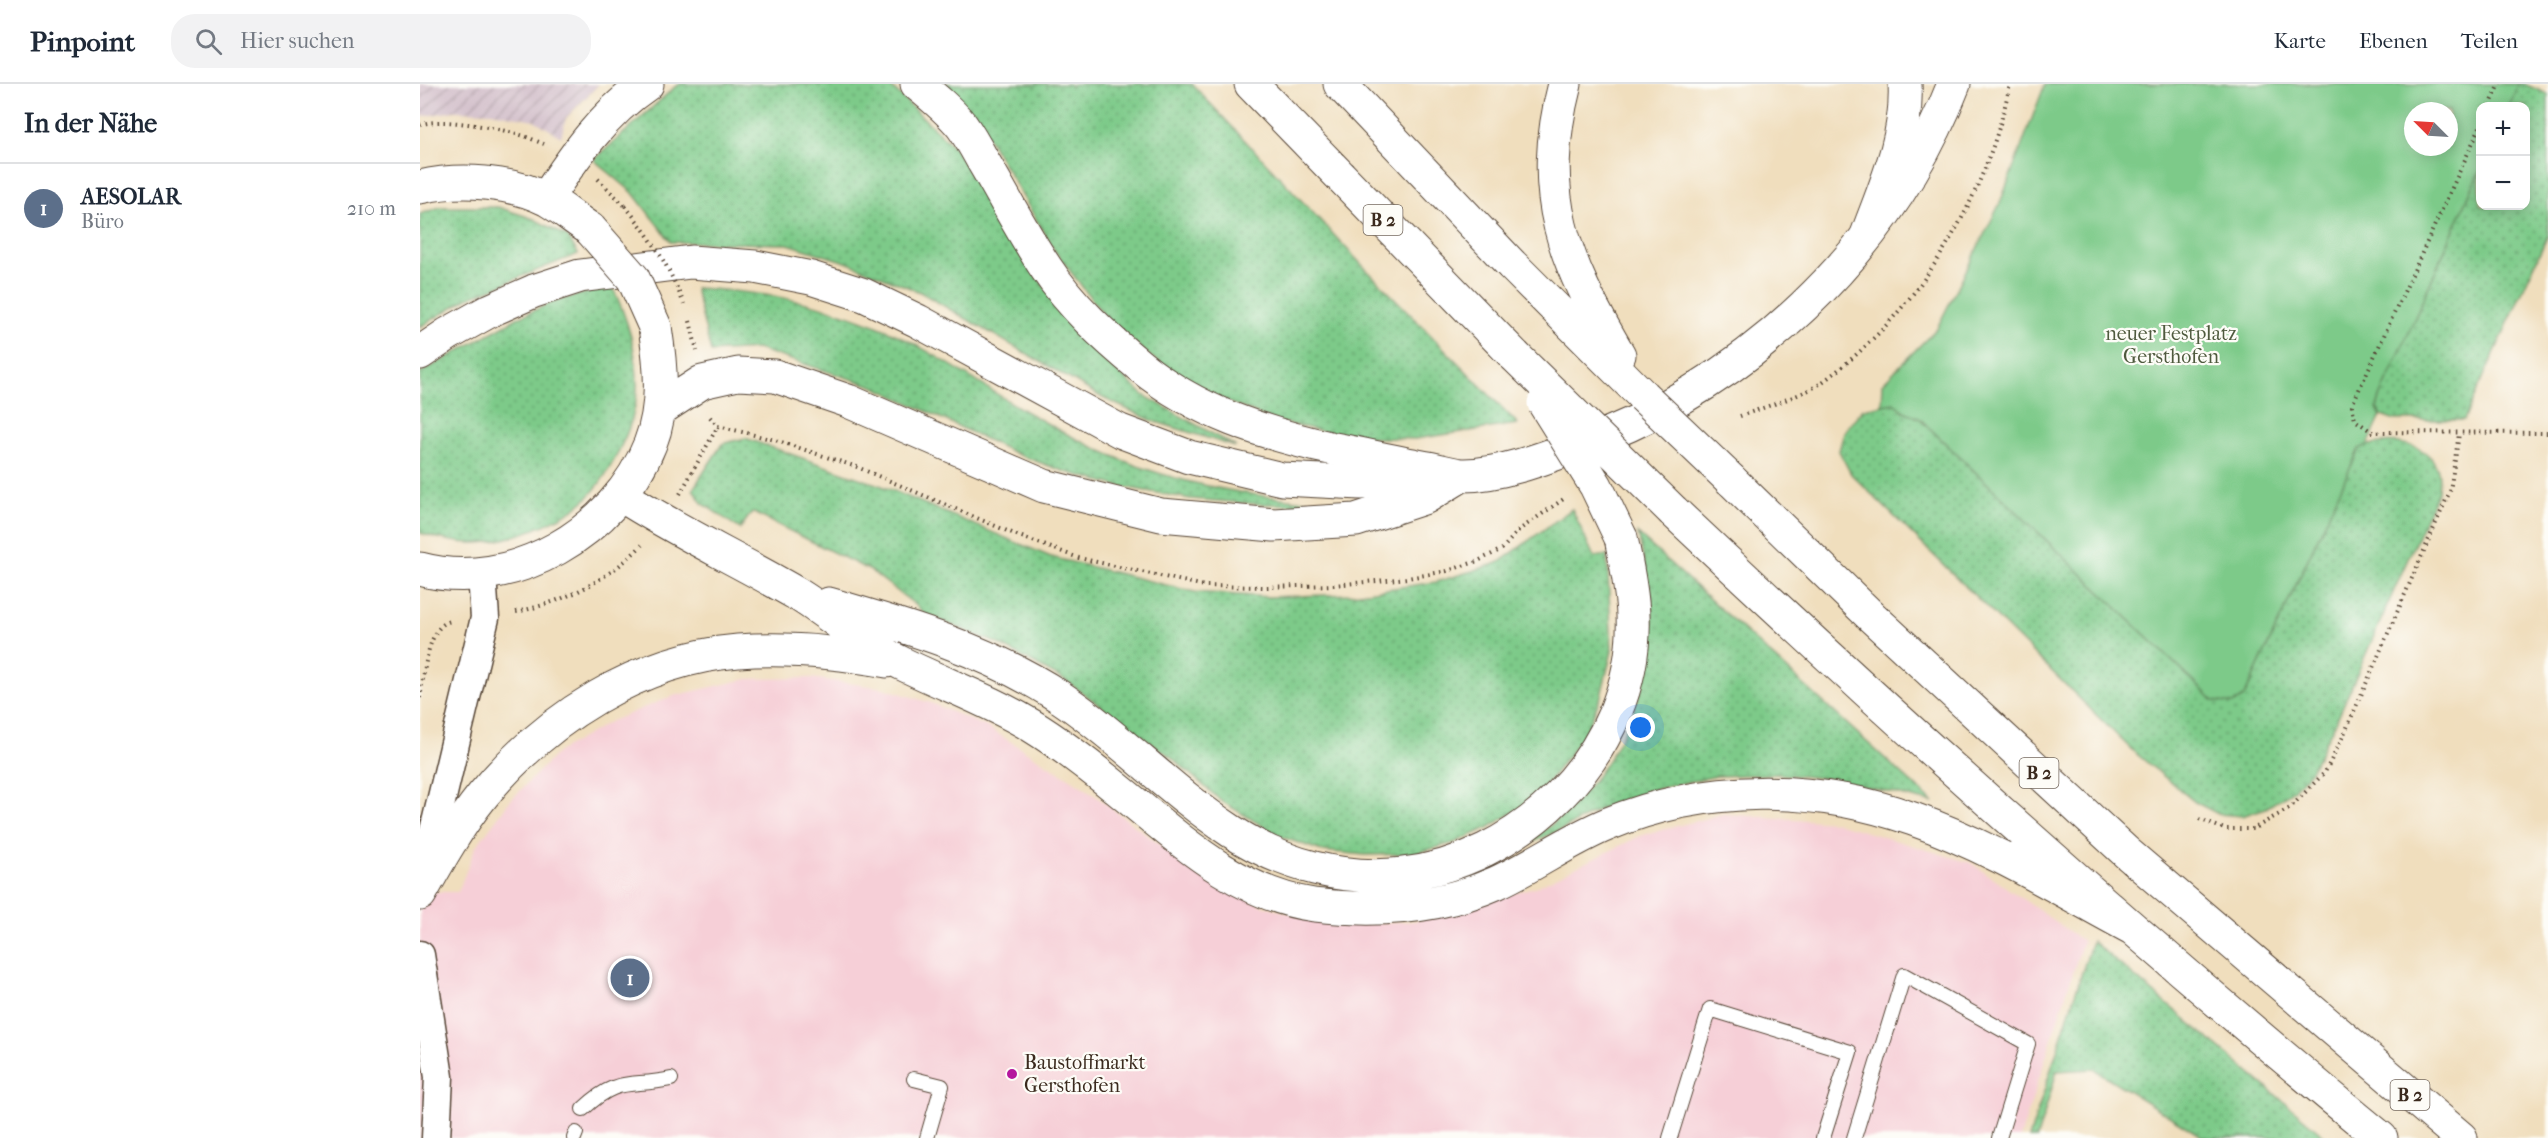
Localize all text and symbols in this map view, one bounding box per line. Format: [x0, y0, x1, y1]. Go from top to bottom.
search box [171, 14, 591, 68]
text: Pinpoint [30, 25, 135, 58]
icon: search [192, 25, 225, 58]
text: Hier suchen [240, 28, 355, 54]
text: Karte [2274, 29, 2326, 53]
text: Ebenen [2359, 29, 2428, 53]
text: Teilen [2461, 29, 2518, 53]
north arrow [2404, 102, 2458, 156]
map controls [2476, 102, 2530, 210]
button: + [2476, 102, 2530, 156]
text: In der Nähe [24, 108, 157, 139]
button: − [2476, 156, 2530, 210]
text: AESOLAR [81, 184, 181, 210]
text: 1 [40, 197, 47, 220]
text: 210 m [347, 197, 396, 220]
road number: B 2 [1364, 205, 1402, 235]
text: Büro [81, 210, 124, 233]
park label: neuer Festplatz Gersthofen [2105, 322, 2237, 368]
your location [1626, 713, 1655, 742]
road number: B 2 [2020, 758, 2058, 788]
pin: 1 [610, 956, 650, 1000]
place label: Baustoffmarkt Gersthofen [1024, 1051, 1146, 1097]
marker: Baustoffmarkt Gersthofen [1005, 1067, 1019, 1081]
road number: B 2 [2390, 1080, 2430, 1110]

